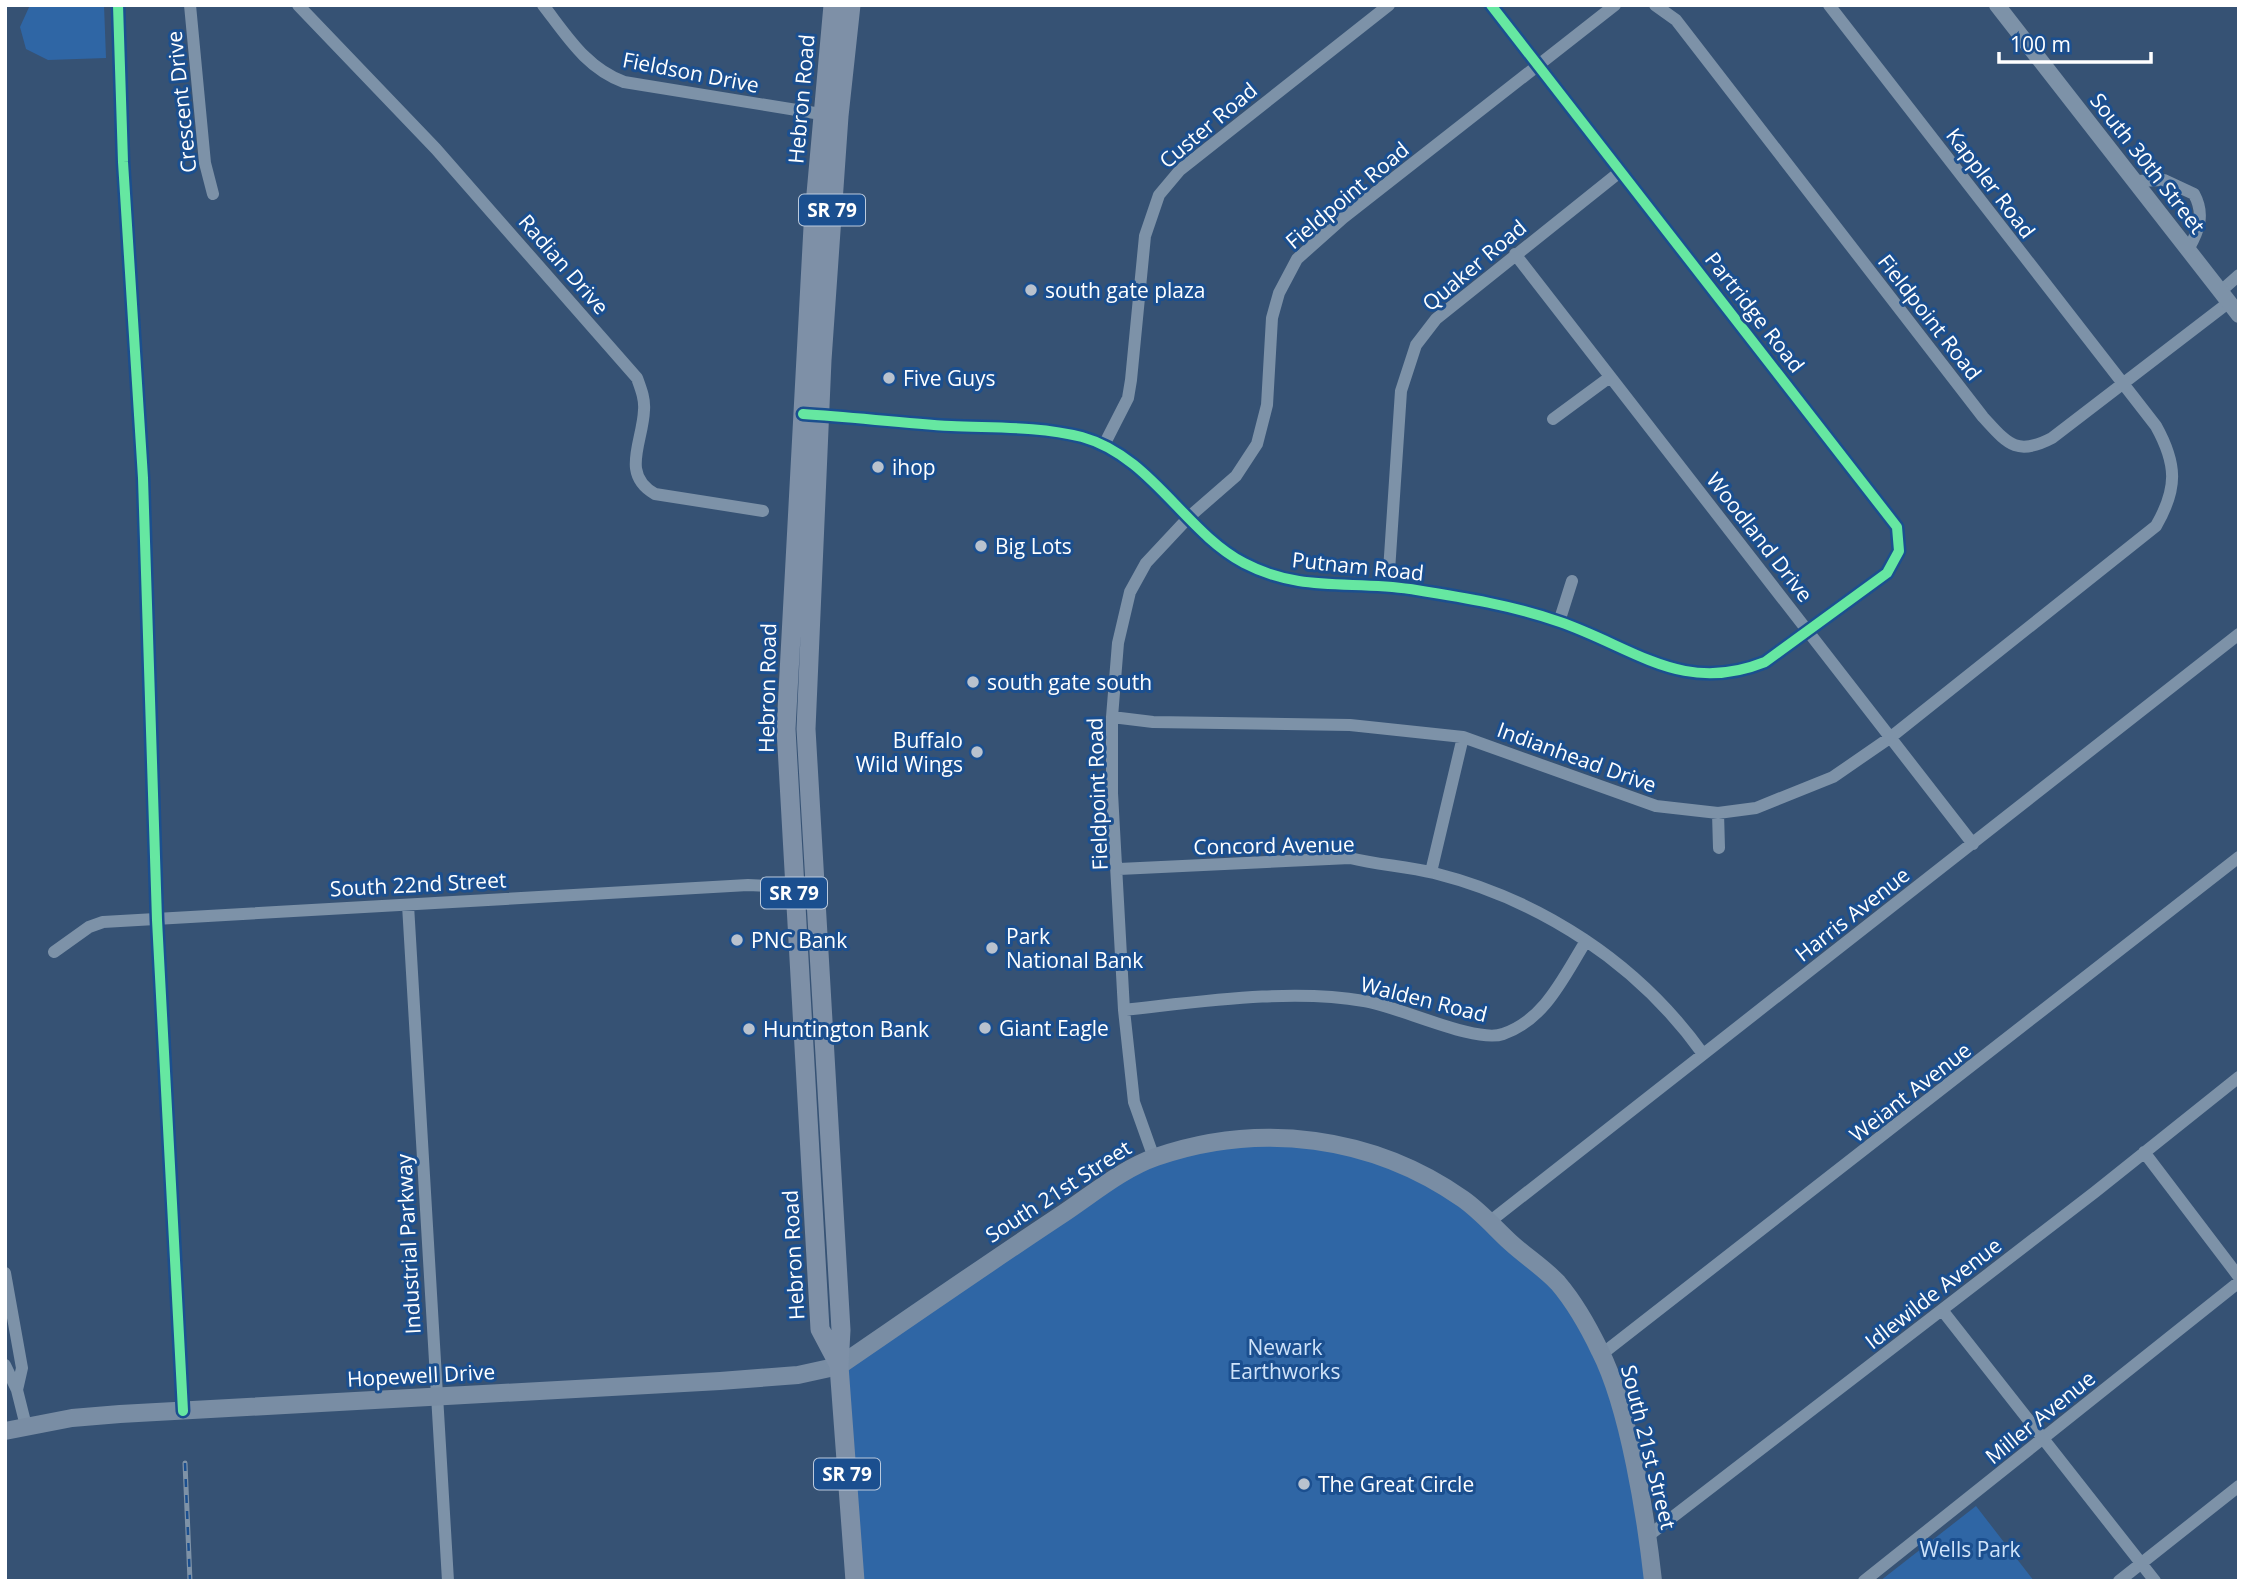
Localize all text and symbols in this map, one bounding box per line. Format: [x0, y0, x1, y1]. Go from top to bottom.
scale bar [1999, 21, 2151, 65]
street label: Crescent Drive [160, 30, 202, 174]
text: 100 m [2010, 30, 2071, 58]
street label: Hebron Road [781, 33, 821, 165]
street label: Fieldson Drive [620, 45, 762, 99]
street label: Custer Road [1153, 76, 1263, 174]
street label: South 30th Street [2084, 87, 2212, 239]
street label: Kappler Road [1940, 122, 2042, 244]
street label: Fieldpoint Road [1279, 135, 1415, 255]
road number: SR 79 [799, 194, 865, 226]
street label: Radian Drive [513, 208, 615, 320]
street label: Quaker Road [1416, 213, 1532, 317]
street label: Partridge Road [1699, 246, 1811, 378]
street label: Fieldpoint Road [1872, 248, 1988, 386]
place label: south gate plaza [1045, 276, 1205, 304]
marker: south gate plaza [1023, 282, 1039, 298]
place label: Five Guys [903, 364, 996, 392]
marker: Five Guys [881, 370, 897, 386]
place label: ihop [892, 453, 936, 481]
marker: ihop [870, 459, 886, 475]
street label: Woodland Drive [1701, 466, 1819, 608]
place label: Big Lots [995, 532, 1072, 560]
marker: Big Lots [973, 538, 989, 554]
street label: Putnam Road [1291, 545, 1425, 587]
street label: Hebron Road [752, 623, 782, 753]
place label: south gate south [987, 668, 1152, 696]
marker: south gate south [965, 674, 981, 690]
street label: Indianhead Drive [1494, 715, 1660, 799]
street label: Fieldpoint Road [1080, 717, 1114, 871]
place label: Buffalo Wild Wings [856, 726, 963, 778]
marker: Buffalo Wild Wings [969, 744, 985, 760]
street label: Concord Avenue [1193, 830, 1355, 860]
street label: Harris Avenue [1789, 860, 1915, 968]
street label: South 22nd Street [329, 865, 507, 903]
road number: SR 79 [761, 878, 827, 908]
place label: Park National Bank [1006, 922, 1143, 974]
place label: PNC Bank [751, 926, 847, 954]
marker: PNC Bank [729, 932, 745, 948]
marker: Park National Bank [984, 940, 1000, 956]
street label: Walden Road [1358, 970, 1490, 1028]
place label: Giant Eagle [999, 1014, 1109, 1042]
place label: Huntington Bank [763, 1015, 929, 1043]
marker: Giant Eagle [977, 1020, 993, 1036]
marker: Huntington Bank [741, 1021, 757, 1037]
street label: Weiant Avenue [1843, 1036, 1977, 1148]
street label: South 21st Street [980, 1133, 1136, 1249]
street label: Industrial Parkway [389, 1153, 427, 1335]
street label: Hebron Road [776, 1189, 810, 1321]
street label: Idlewilde Avenue [1859, 1231, 2007, 1355]
park label: Newark Earthworks [1230, 1333, 1340, 1385]
street label: Hopewell Drive [346, 1357, 496, 1393]
street label: South 21st Street [1615, 1362, 1683, 1532]
street label: Miller Avenue [1979, 1364, 2101, 1470]
road number: SR 79 [814, 1458, 880, 1490]
place label: The Great Circle [1318, 1470, 1474, 1498]
marker: The Great Circle [1296, 1476, 1312, 1492]
park label: Wells Park [1919, 1535, 2021, 1563]

